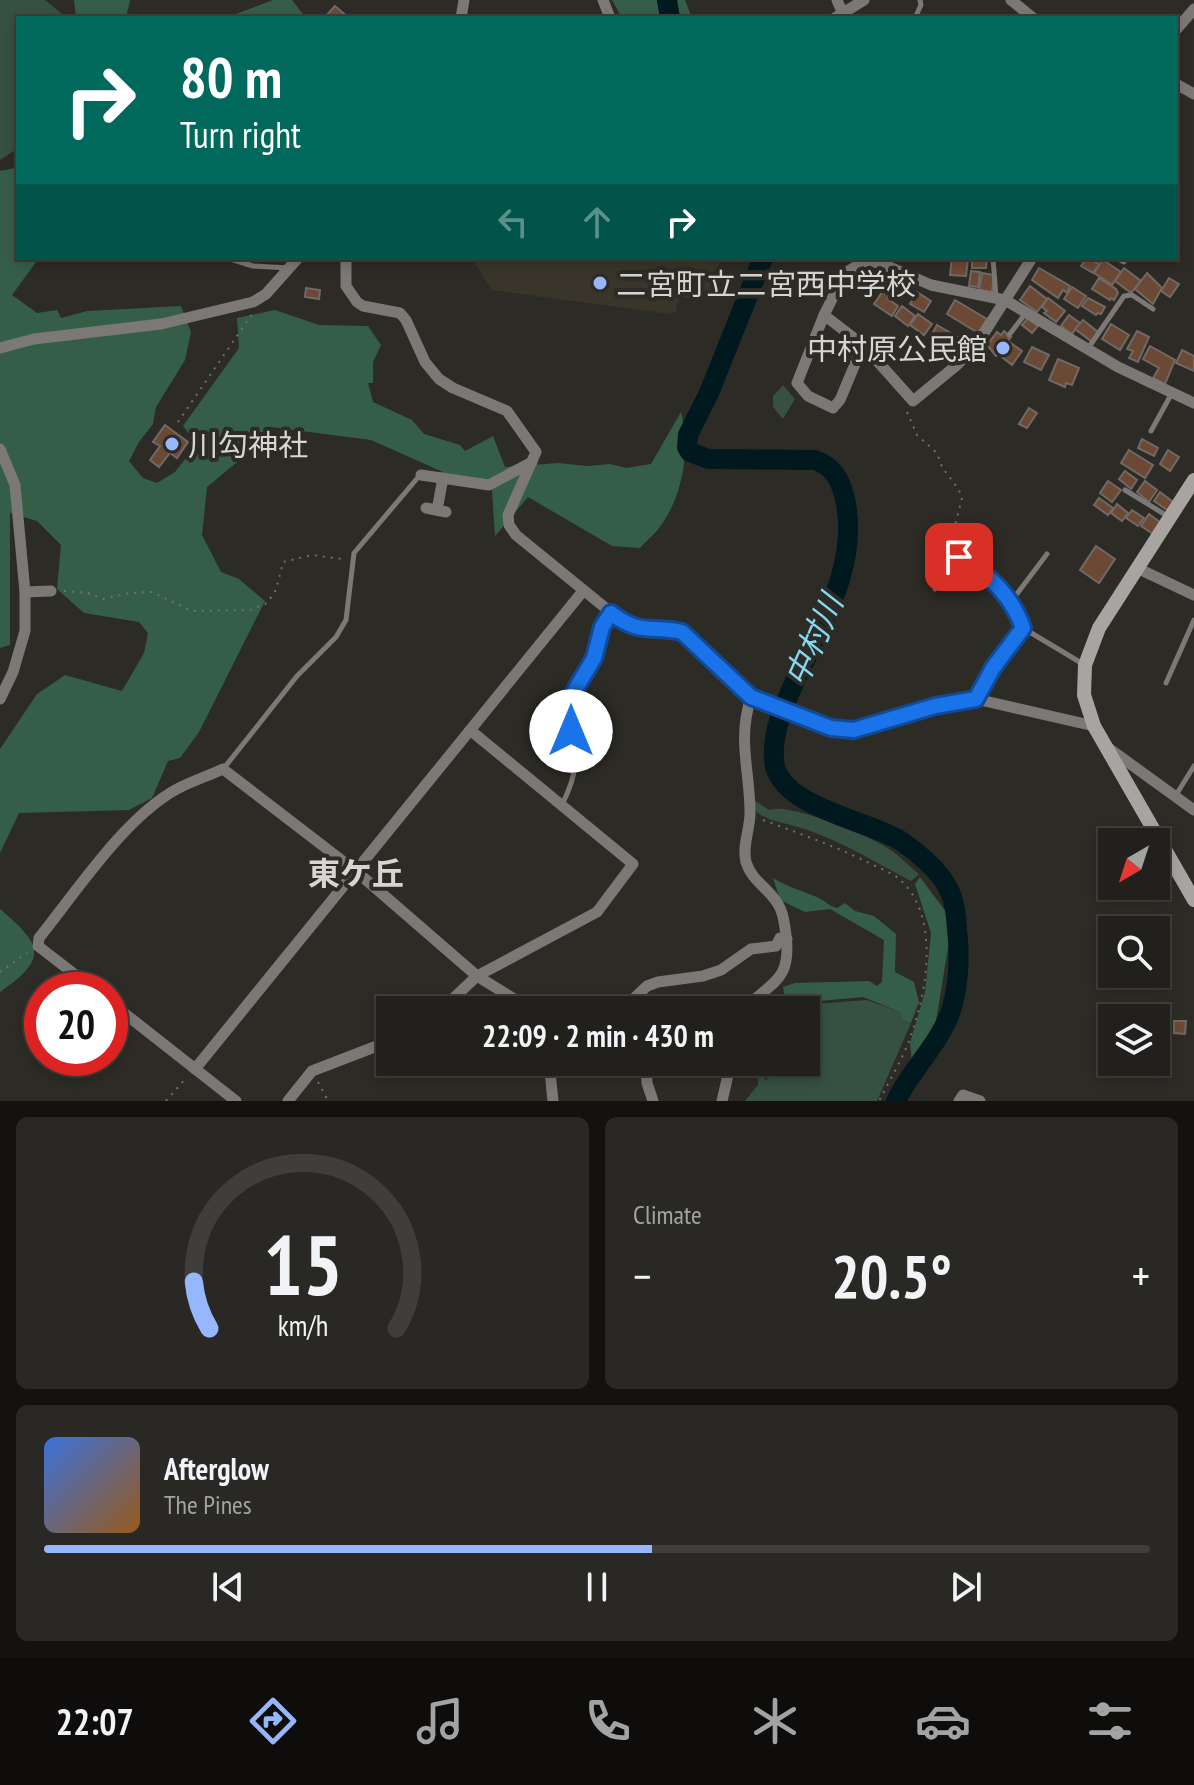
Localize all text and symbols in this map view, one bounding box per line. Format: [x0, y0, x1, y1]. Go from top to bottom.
text: 80 m [180, 41, 282, 113]
icon: right [48, 48, 152, 152]
text: Turn right [180, 111, 301, 158]
icon: left [491, 200, 535, 244]
icon: ahead [575, 200, 619, 244]
icon: right [659, 200, 703, 244]
place label: 二宮町立二宮西中学校 [616, 264, 916, 303]
marker: 二宮町立二宮西中学校 [591, 274, 609, 292]
place label: 中村原公民館 [807, 329, 987, 368]
marker: 中村原公民館 [994, 339, 1012, 357]
place label: 川勾神社 [188, 425, 308, 464]
marker: 川勾神社 [163, 435, 181, 453]
pin [925, 523, 993, 591]
icon: arrive [937, 535, 981, 579]
water label: 中村川 [774, 585, 853, 692]
position arrow [529, 689, 613, 773]
north arrow [1098, 828, 1170, 900]
map controls [1098, 828, 1170, 1076]
district label: 東ケ丘 [308, 852, 404, 894]
button: search [1098, 916, 1170, 988]
speed limit sign: 20 [24, 972, 128, 1076]
button: layers [1098, 1004, 1170, 1076]
text: 22:09 · 2 min · 430 m [482, 1016, 714, 1055]
text: Climate [633, 1198, 702, 1231]
text: 15 [263, 1210, 342, 1318]
text: 20.5° [831, 1237, 952, 1315]
text: − [633, 1247, 651, 1304]
text: + [1132, 1247, 1150, 1304]
text: km/h [277, 1307, 328, 1344]
text: Afterglow [164, 1449, 269, 1488]
text: The Pines [164, 1488, 252, 1521]
icon: previous [206, 1565, 250, 1609]
icon: pause [575, 1565, 619, 1609]
icon: next [944, 1565, 988, 1609]
icon: directions [245, 1693, 301, 1749]
icon: music [412, 1693, 468, 1749]
icon: phone [580, 1693, 636, 1749]
icon: climate [747, 1693, 803, 1749]
icon: car [915, 1693, 971, 1749]
icon: filters [1082, 1693, 1138, 1749]
text: 22:07 [56, 1698, 134, 1745]

